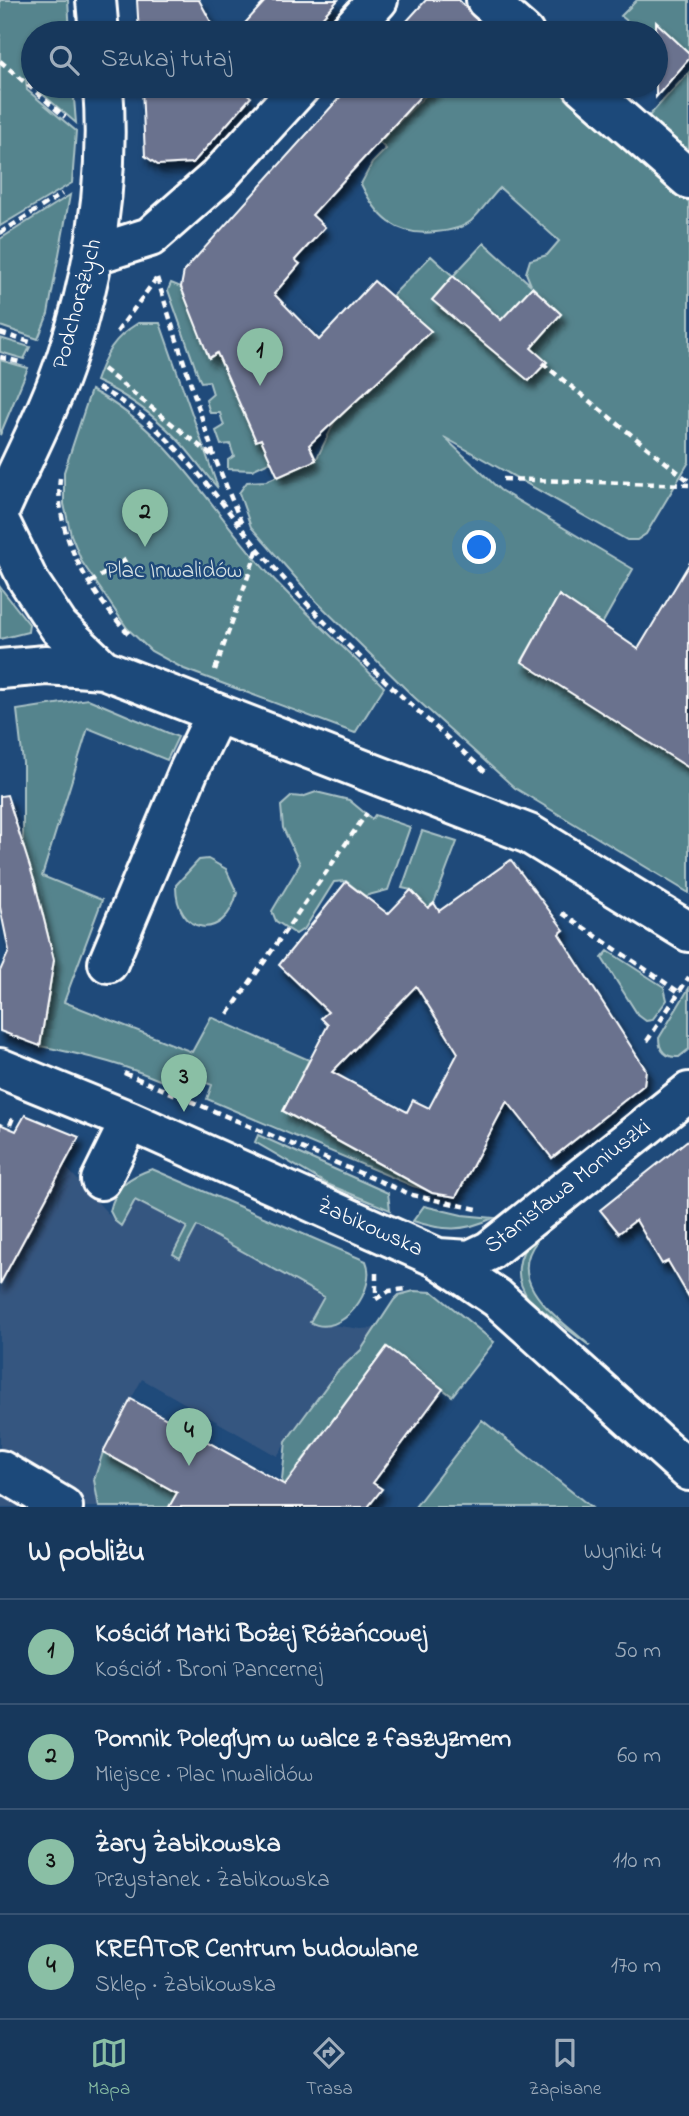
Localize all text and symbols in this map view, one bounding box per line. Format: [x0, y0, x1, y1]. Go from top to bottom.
search box [21, 21, 668, 98]
icon: search [45, 41, 83, 79]
text: Szukaj tutaj [101, 41, 232, 79]
street label: Podchorążych [45, 235, 113, 373]
pin: 1 [237, 328, 283, 386]
pin: 2 [122, 489, 168, 547]
your location [462, 530, 496, 564]
park label: Plac Inwalidów [106, 555, 242, 588]
pin: 3 [161, 1054, 207, 1112]
street label: Stanisława Moniuszki [478, 1111, 658, 1263]
street label: Żabikowska [312, 1190, 428, 1266]
pin: 4 [166, 1408, 212, 1466]
text: W pobliżu [28, 1531, 145, 1575]
text: Wyniki: 4 [584, 1536, 661, 1569]
text: Kościół Matki Bożej Różańcowej [95, 1616, 427, 1654]
text: 1 [47, 1635, 55, 1668]
text: 50 m [614, 1635, 661, 1668]
text: Kościół · Broni Pancernej [95, 1654, 322, 1687]
text: Pomnik Poległym w walce z faszyzmem [95, 1721, 511, 1759]
text: 2 [45, 1740, 57, 1773]
text: 60 m [617, 1740, 661, 1773]
text: Miejsce · Plac Inwalidów [95, 1759, 313, 1792]
text: Żary Żabikowska [95, 1826, 281, 1864]
text: 3 [46, 1845, 56, 1878]
text: 110 m [613, 1845, 661, 1878]
text: Przystanek · Żabikowska [95, 1864, 330, 1897]
text: KREATOR Centrum budowlane [95, 1931, 418, 1969]
text: 4 [46, 1950, 56, 1983]
text: 170 m [611, 1950, 661, 1983]
text: Sklep · Żabikowska [95, 1969, 276, 2002]
tab: Mapa [88, 2034, 130, 2103]
tab: Trasa [306, 2034, 353, 2103]
tab: Zapisane [529, 2034, 601, 2103]

